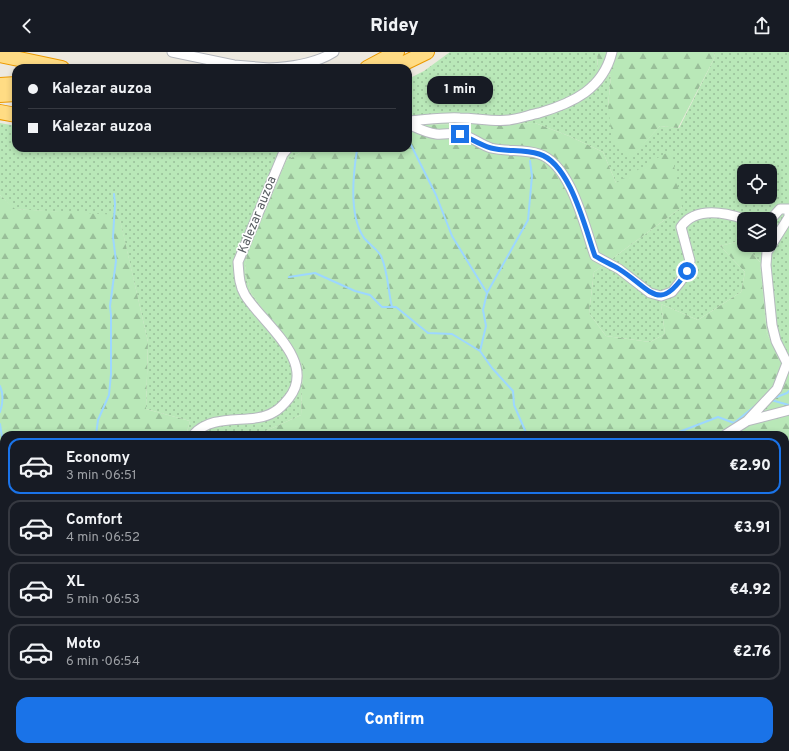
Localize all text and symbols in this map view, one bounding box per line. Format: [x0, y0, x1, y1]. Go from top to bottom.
icon: back [16, 15, 38, 37]
text: Ridey [370, 15, 419, 38]
icon: share [751, 15, 773, 37]
callout: 1 min [427, 76, 493, 104]
text: Kalezar auzoa [52, 80, 152, 99]
text: 1 min [444, 82, 476, 98]
text: Kalezar auzoa [52, 118, 152, 137]
route end [451, 125, 469, 143]
map controls [737, 164, 777, 252]
button: locate [737, 164, 777, 204]
street label: Kalezar auzoa [235, 174, 281, 256]
button: layers [737, 212, 777, 252]
route start [678, 262, 696, 280]
icon: car [18, 448, 54, 484]
text: Economy [66, 449, 130, 468]
text: €2.90 [729, 457, 771, 476]
text: 3 min · 06:51 [66, 468, 137, 484]
icon: car [18, 510, 54, 546]
text: Comfort [66, 511, 123, 530]
text: €3.91 [734, 519, 771, 538]
text: 4 min · 06:52 [66, 530, 140, 546]
icon: car [18, 572, 54, 608]
text: XL [66, 573, 84, 592]
text: €4.92 [729, 581, 771, 600]
text: 5 min · 06:53 [66, 592, 140, 608]
icon: car [18, 634, 54, 670]
text: Moto [66, 635, 101, 654]
text: €2.76 [733, 643, 771, 662]
text: 6 min · 06:54 [66, 654, 140, 670]
button: Confirm [16, 697, 773, 743]

